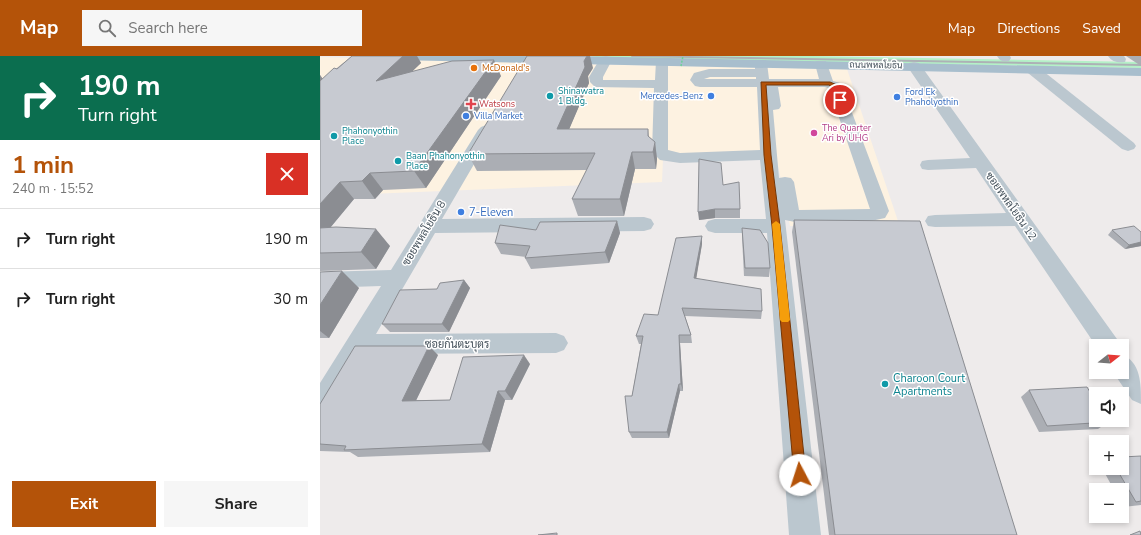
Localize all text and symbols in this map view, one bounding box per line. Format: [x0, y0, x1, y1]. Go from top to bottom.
search box [82, 10, 362, 46]
text: Map [20, 15, 58, 41]
icon: search [96, 17, 118, 39]
text: Search here [128, 18, 208, 38]
text: Map [948, 19, 975, 38]
text: Directions [997, 19, 1060, 38]
text: Saved [1082, 19, 1121, 38]
street label: ถนนพหลโยธิน [849, 59, 903, 71]
place label: McDonald's [482, 62, 530, 74]
marker: McDonald's [469, 63, 479, 73]
text: 190 m [78, 67, 161, 105]
icon: right [12, 72, 64, 124]
pin [823, 83, 857, 117]
place label: Shinawatra 1 Bldg. [558, 85, 604, 107]
place label: Ford Ek Phaholyothin [905, 86, 958, 108]
icon: arrive [829, 89, 851, 111]
place label: Mercedes-Benz [640, 90, 703, 102]
marker: Shinawatra 1 Bldg. [545, 91, 555, 101]
marker: Mercedes-Benz [706, 91, 716, 101]
marker: Ford Ek Phaholyothin [892, 92, 902, 102]
place label: Watsons [479, 98, 515, 110]
marker: Watsons [466, 99, 476, 109]
text: Turn right [78, 103, 157, 127]
place label: Villa Market [473, 110, 524, 122]
marker: Villa Market [461, 111, 471, 121]
place label: The Quarter Ari by UHG [822, 122, 872, 144]
place label: Phahonyothin Place [342, 125, 398, 147]
marker: The Quarter Ari by UHG [809, 128, 819, 138]
marker: Phahonyothin Place [329, 131, 339, 141]
text: 1 min [12, 149, 74, 181]
place label: Baan Phahonyothin Place [406, 150, 485, 172]
button: close [266, 153, 308, 195]
marker: Baan Phahonyothin Place [393, 156, 403, 166]
street label: ซอยพหลโยธิน 12 [982, 168, 1041, 243]
text: 240 m · 15:52 [12, 180, 94, 198]
street label: ซอยพหลโยธิน 8 [398, 197, 450, 268]
place label: 7-Eleven [469, 205, 513, 220]
marker: 7-Eleven [456, 207, 466, 217]
icon: right [12, 228, 34, 250]
text: Turn right [46, 229, 115, 249]
text: 190 m [264, 229, 308, 249]
icon: right [12, 288, 34, 310]
text: Turn right [46, 289, 115, 309]
text: 30 m [273, 289, 308, 309]
street label: ซอยกันตะบุตร [425, 337, 489, 353]
north arrow [1089, 339, 1129, 379]
map controls [1089, 339, 1129, 523]
place label: Charoon Court Apartments [893, 371, 965, 399]
marker: Charoon Court Apartments [880, 379, 890, 389]
button: sound [1089, 387, 1129, 427]
button: + [1089, 435, 1129, 475]
position arrow [779, 454, 821, 496]
button: Exit [12, 481, 156, 527]
button: Share [164, 481, 308, 527]
button: − [1089, 483, 1129, 523]

